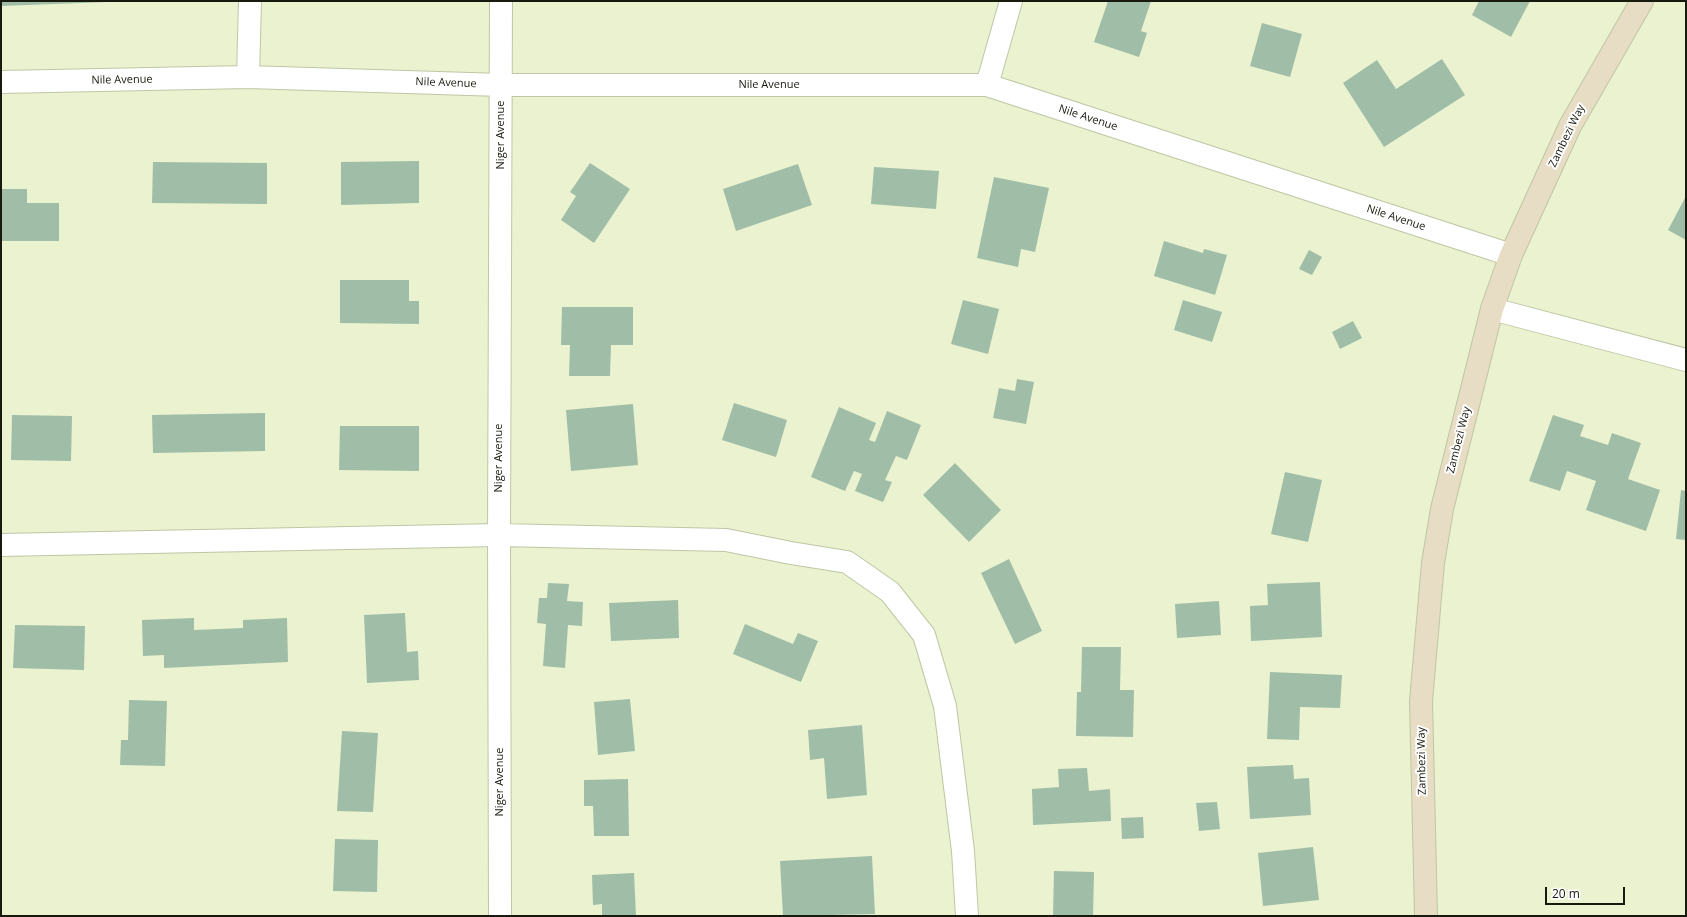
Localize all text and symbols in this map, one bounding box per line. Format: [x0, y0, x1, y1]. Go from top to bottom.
street label: Nile Avenue [91, 73, 153, 87]
street label: Nile Avenue [415, 75, 477, 91]
street label: Nile Avenue [738, 78, 800, 92]
street label: Niger Avenue [494, 101, 508, 169]
street label: Nile Avenue [1057, 102, 1119, 134]
street label: Zambezi Way [1546, 103, 1588, 169]
street label: Nile Avenue [1365, 202, 1427, 234]
street label: Zambezi Way [1444, 405, 1474, 475]
street label: Niger Avenue [492, 424, 506, 492]
street label: Zambezi Way [1415, 727, 1429, 795]
street label: Niger Avenue [493, 748, 507, 816]
scale bar [1547, 879, 1627, 905]
text: 20 m [1552, 885, 1580, 902]

